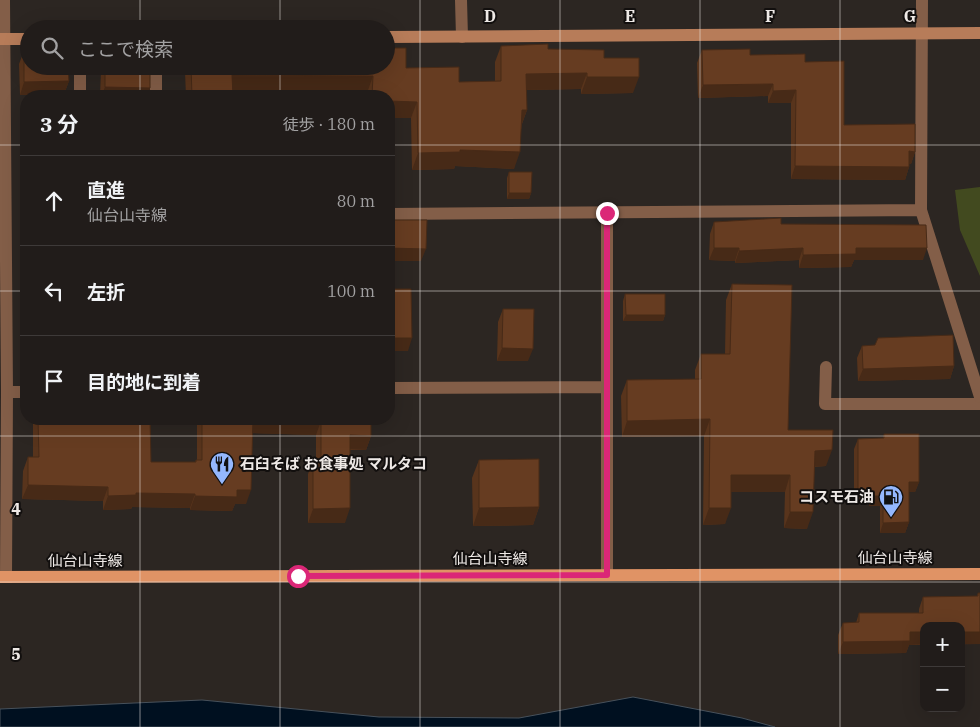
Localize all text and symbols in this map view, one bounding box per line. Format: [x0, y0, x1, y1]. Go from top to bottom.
text: D [484, 6, 496, 26]
text: E [625, 6, 635, 26]
text: F [765, 6, 775, 26]
text: G [904, 6, 916, 26]
search box [20, 20, 395, 75]
icon: search [38, 34, 66, 62]
text: ここで検索 [78, 37, 173, 61]
text: 3 分 [40, 110, 78, 138]
text: 徒歩 · 180 m [283, 114, 375, 134]
text: 直進 [87, 178, 125, 202]
icon: ahead [40, 187, 68, 215]
text: 80 m [337, 191, 375, 211]
route end [596, 202, 619, 225]
text: 仙台山寺線 [87, 205, 167, 225]
icon: left [40, 277, 68, 305]
text: 左折 [87, 280, 125, 304]
text: 100 m [327, 281, 375, 301]
icon: arrive [40, 367, 68, 395]
text: 目的地に到着 [87, 370, 201, 394]
restaurant icon: 石臼そば お食事処 マルタコ [209, 451, 235, 485]
place label: 石臼そば お食事処 マルタコ [240, 454, 427, 473]
fuel station icon: コスモ石油 [878, 484, 904, 518]
place label: コスモ石油 [799, 487, 874, 506]
text: 4 [11, 499, 21, 519]
street label: 仙台山寺線 [857, 548, 933, 567]
street label: 仙台山寺線 [452, 549, 528, 568]
street label: 仙台山寺線 [47, 551, 123, 570]
route start [287, 565, 310, 588]
map controls [920, 622, 965, 712]
button: + [920, 622, 965, 667]
text: 5 [11, 644, 21, 664]
button: − [920, 667, 965, 712]

